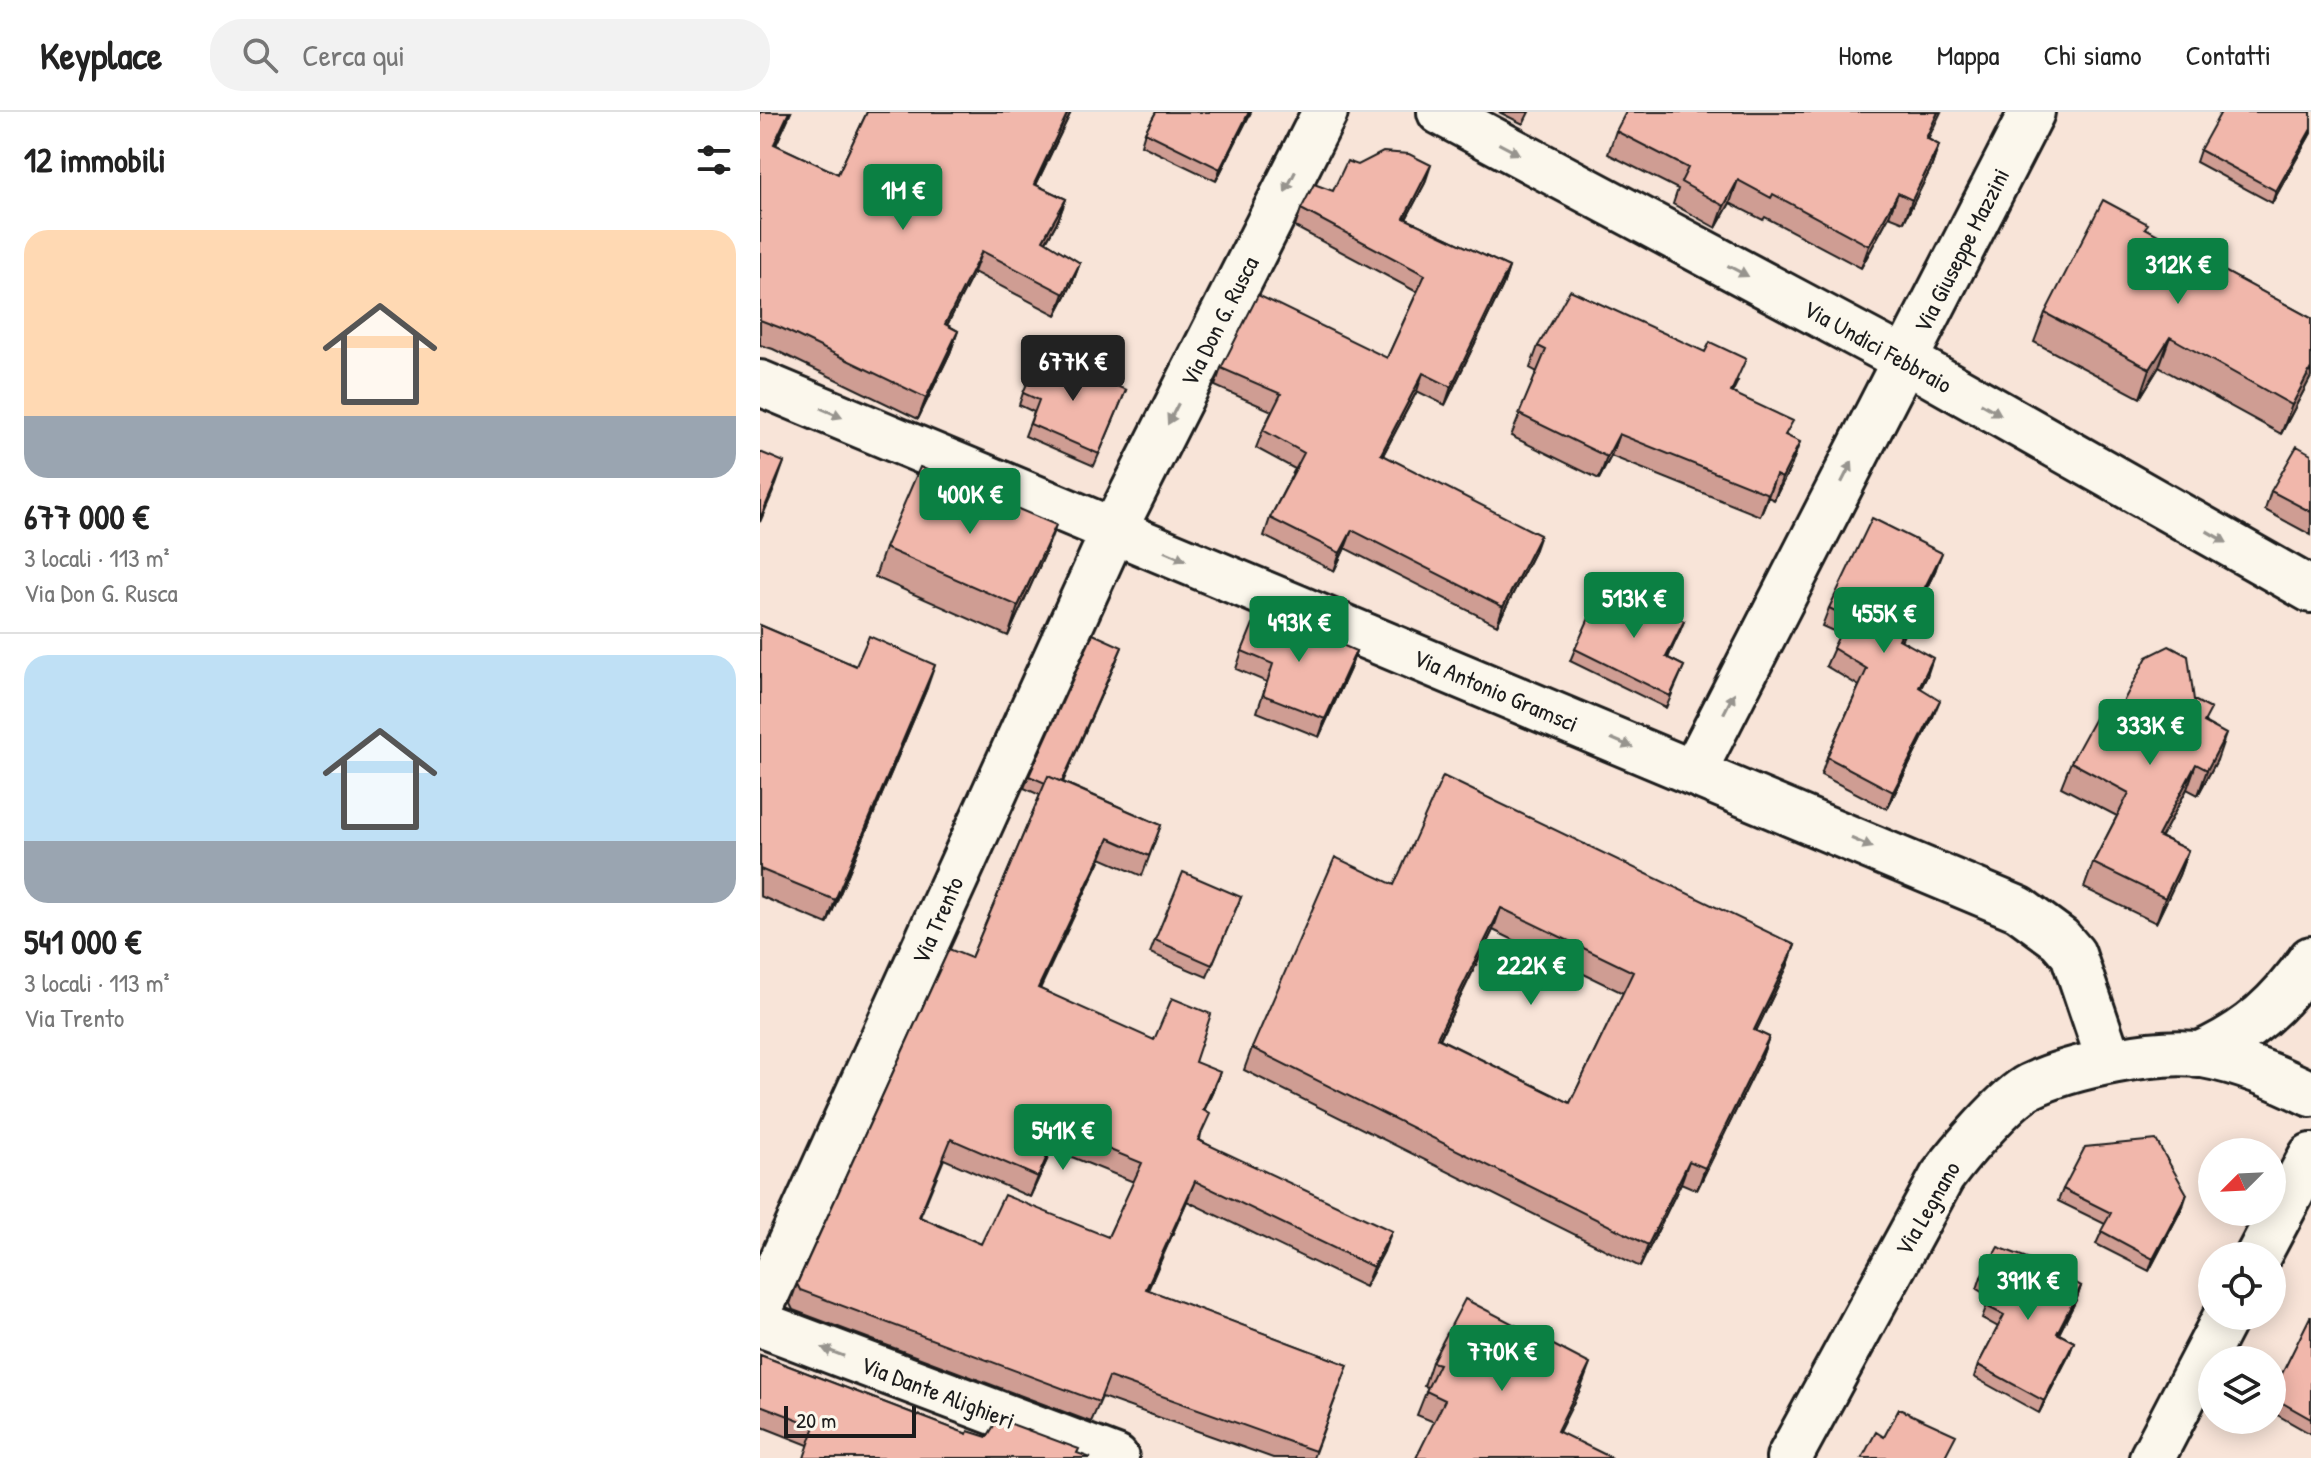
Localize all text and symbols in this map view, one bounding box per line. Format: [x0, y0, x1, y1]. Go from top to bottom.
search box [210, 19, 770, 91]
text: Keyplace [40, 29, 162, 81]
icon: search [238, 33, 282, 77]
text: Cerca qui [302, 35, 405, 75]
text: Home [1838, 36, 1893, 74]
text: Mappa [1937, 36, 1999, 74]
text: Chi siamo [2043, 36, 2142, 74]
text: Contatti [2186, 36, 2271, 74]
text: 12 immobili [24, 137, 166, 183]
icon: filters [692, 138, 736, 182]
one-way arrow [1497, 142, 1520, 155]
street label: Via Giuseppe Mazzini [1906, 162, 2016, 338]
pin: 1M € [856, 164, 950, 232]
one-way arrow [1284, 170, 1297, 193]
text: 1M € [881, 172, 925, 207]
pin: 312K € [2113, 238, 2243, 306]
text: 312K € [2145, 246, 2211, 281]
street label: Via Don G. Rusca [1173, 251, 1265, 391]
one-way arrow [1727, 264, 1750, 277]
icon: home [308, 282, 452, 426]
street label: Via Undici Febbraio [1798, 292, 1958, 400]
pin: 677K € [1008, 335, 1138, 403]
text: 677K € [1039, 343, 1107, 378]
one-way arrow [1166, 402, 1179, 425]
one-way arrow [1980, 402, 2002, 416]
one-way arrow [820, 406, 844, 419]
one-way arrow [1841, 461, 1854, 484]
pin: 400K € [905, 468, 1035, 536]
text: 400K € [937, 476, 1003, 511]
text: 677 000 € [24, 494, 149, 540]
one-way arrow [2206, 530, 2228, 544]
text: 3 locali · 113 m² [24, 540, 169, 575]
one-way arrow [1163, 550, 1187, 563]
pin: 513K € [1569, 572, 1699, 640]
text: Via Don G. Rusca [24, 575, 178, 610]
text: 513K € [1602, 580, 1666, 615]
pin: 455K € [1819, 587, 1949, 655]
text: 455K € [1852, 595, 1916, 630]
pin: 493K € [1234, 596, 1364, 664]
text: 493K € [1267, 604, 1331, 639]
street label: Via Antonio Gramsci [1409, 641, 1583, 739]
one-way arrow [1722, 692, 1735, 715]
pin: 333K € [2085, 699, 2215, 767]
icon: home [308, 707, 452, 851]
text: 333K € [2116, 707, 2184, 742]
one-way arrow [1610, 737, 1634, 750]
one-way arrow [1850, 837, 1874, 850]
street label: Via Trento [904, 871, 971, 969]
text: 541 000 € [24, 919, 141, 965]
pin: 222K € [1466, 939, 1596, 1007]
text: 222K € [1497, 947, 1565, 982]
text: 3 locali · 113 m² [24, 965, 169, 1000]
text: Via Trento [24, 1000, 124, 1035]
pin: 541K € [998, 1104, 1128, 1172]
text: 541K € [1032, 1112, 1094, 1147]
north arrow [2198, 1138, 2286, 1226]
map controls [2198, 1138, 2286, 1434]
street label: Via Legnano [1887, 1155, 1967, 1261]
button: locate [2198, 1242, 2286, 1330]
pin: 391K € [1963, 1254, 2093, 1322]
text: 391K € [1997, 1262, 2059, 1297]
pin: 770K € [1437, 1325, 1567, 1393]
text: 770K € [1467, 1333, 1537, 1368]
one-way arrow [821, 1345, 845, 1358]
button: layers [2198, 1346, 2286, 1434]
street label: Via Dante Alighieri [856, 1348, 1020, 1436]
scale bar [784, 1402, 916, 1438]
text: 20 m [796, 1405, 836, 1435]

